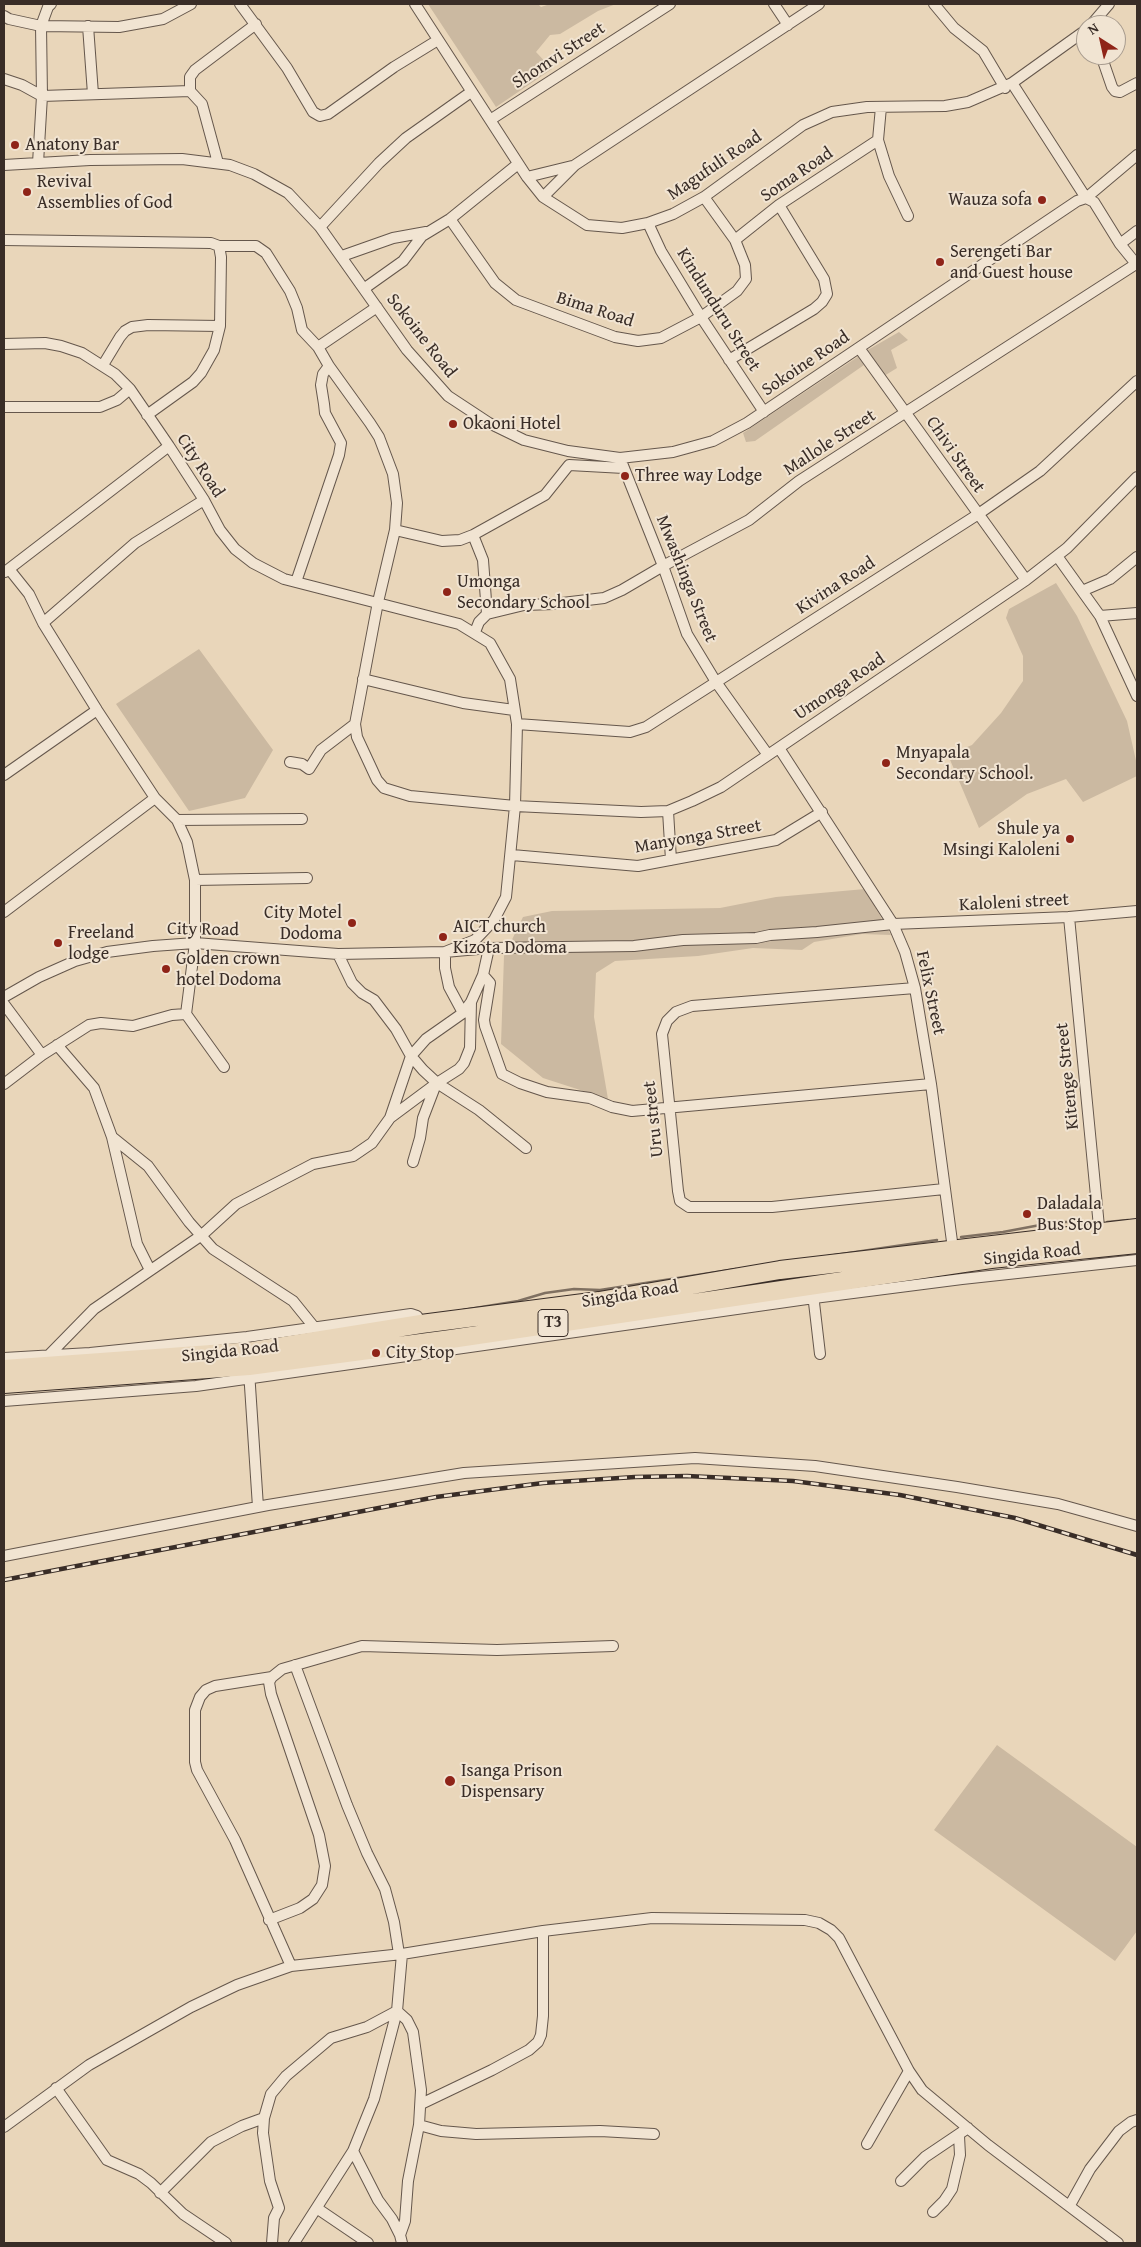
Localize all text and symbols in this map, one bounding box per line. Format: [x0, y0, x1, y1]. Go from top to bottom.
north arrow [1076, 15, 1126, 65]
street label: Shomvi Street [509, 18, 609, 94]
text: N [1083, 18, 1103, 39]
street label: Magufuli Road [664, 127, 766, 205]
place label: Anatony Bar [25, 134, 119, 156]
marker: Anatony Bar [9, 139, 21, 151]
street label: Soma Road [757, 143, 837, 207]
place label: Revival Assemblies of God [37, 171, 173, 213]
marker: Revival Assemblies of God [21, 186, 33, 198]
place label: Wauza sofa [948, 189, 1032, 211]
marker: Wauza sofa [1036, 194, 1048, 206]
place label: Serengeti Bar and Guest house [950, 241, 1073, 284]
street label: Kindunduru Street [671, 244, 765, 376]
marker: Serengeti Bar and Guest house [934, 256, 946, 268]
street label: Bima Road [554, 287, 636, 333]
street label: Sokoine Road [381, 289, 461, 383]
street label: Sokoine Road [758, 327, 854, 401]
street label: Mallole Street [780, 405, 880, 481]
place label: Okaoni Hotel [463, 413, 561, 435]
street label: Chivi Street [921, 413, 989, 497]
marker: Okaoni Hotel [447, 418, 459, 430]
street label: City Road [171, 430, 229, 502]
place label: Three way Lodge [635, 465, 762, 487]
marker: Three way Lodge [619, 470, 631, 482]
street label: Mwashinga Street [651, 512, 721, 646]
street label: Kivina Road [792, 552, 880, 620]
place label: Umonga Secondary School [457, 571, 590, 614]
marker: Umonga Secondary School [441, 586, 453, 598]
street label: Umonga Road [790, 649, 890, 725]
place label: Mnyapala Secondary School. [896, 742, 1033, 784]
marker: Mnyapala Secondary School. [880, 757, 892, 769]
street label: Manyonga Street [633, 815, 763, 859]
place label: Shule ya Msingi Kaloleni [943, 818, 1060, 861]
marker: Shule ya Msingi Kaloleni [1064, 833, 1076, 845]
street label: Kaloleni street [959, 889, 1069, 917]
place label: City Motel Dodoma [264, 902, 342, 944]
place label: AICT church Kizota Dodoma [453, 916, 567, 959]
marker: City Motel Dodoma [346, 917, 358, 929]
street label: City Road [167, 919, 239, 941]
place label: Freeland lodge [68, 922, 134, 964]
marker: AICT church Kizota Dodoma [437, 931, 449, 943]
marker: Freeland lodge [52, 937, 64, 949]
place label: Golden crown hotel Dodoma [176, 948, 281, 991]
street label: Felix Street [911, 949, 949, 1037]
marker: Golden crown hotel Dodoma [160, 963, 172, 975]
street label: Kitenge Street [1052, 1021, 1084, 1131]
street label: Uru street [639, 1080, 669, 1158]
place label: Daladala Bus Stop [1037, 1193, 1102, 1236]
marker: Daladala Bus Stop [1021, 1208, 1033, 1220]
street label: Singida Road [982, 1239, 1082, 1271]
street label: Singida Road [580, 1277, 680, 1313]
road number: T3 [538, 1310, 568, 1336]
street label: Singida Road [180, 1336, 280, 1368]
place label: City Stop [386, 1342, 454, 1364]
marker: City Stop [370, 1347, 382, 1359]
place label: Isanga Prison Dispensary [461, 1760, 562, 1802]
marker: Isanga Prison Dispensary [443, 1774, 457, 1788]

